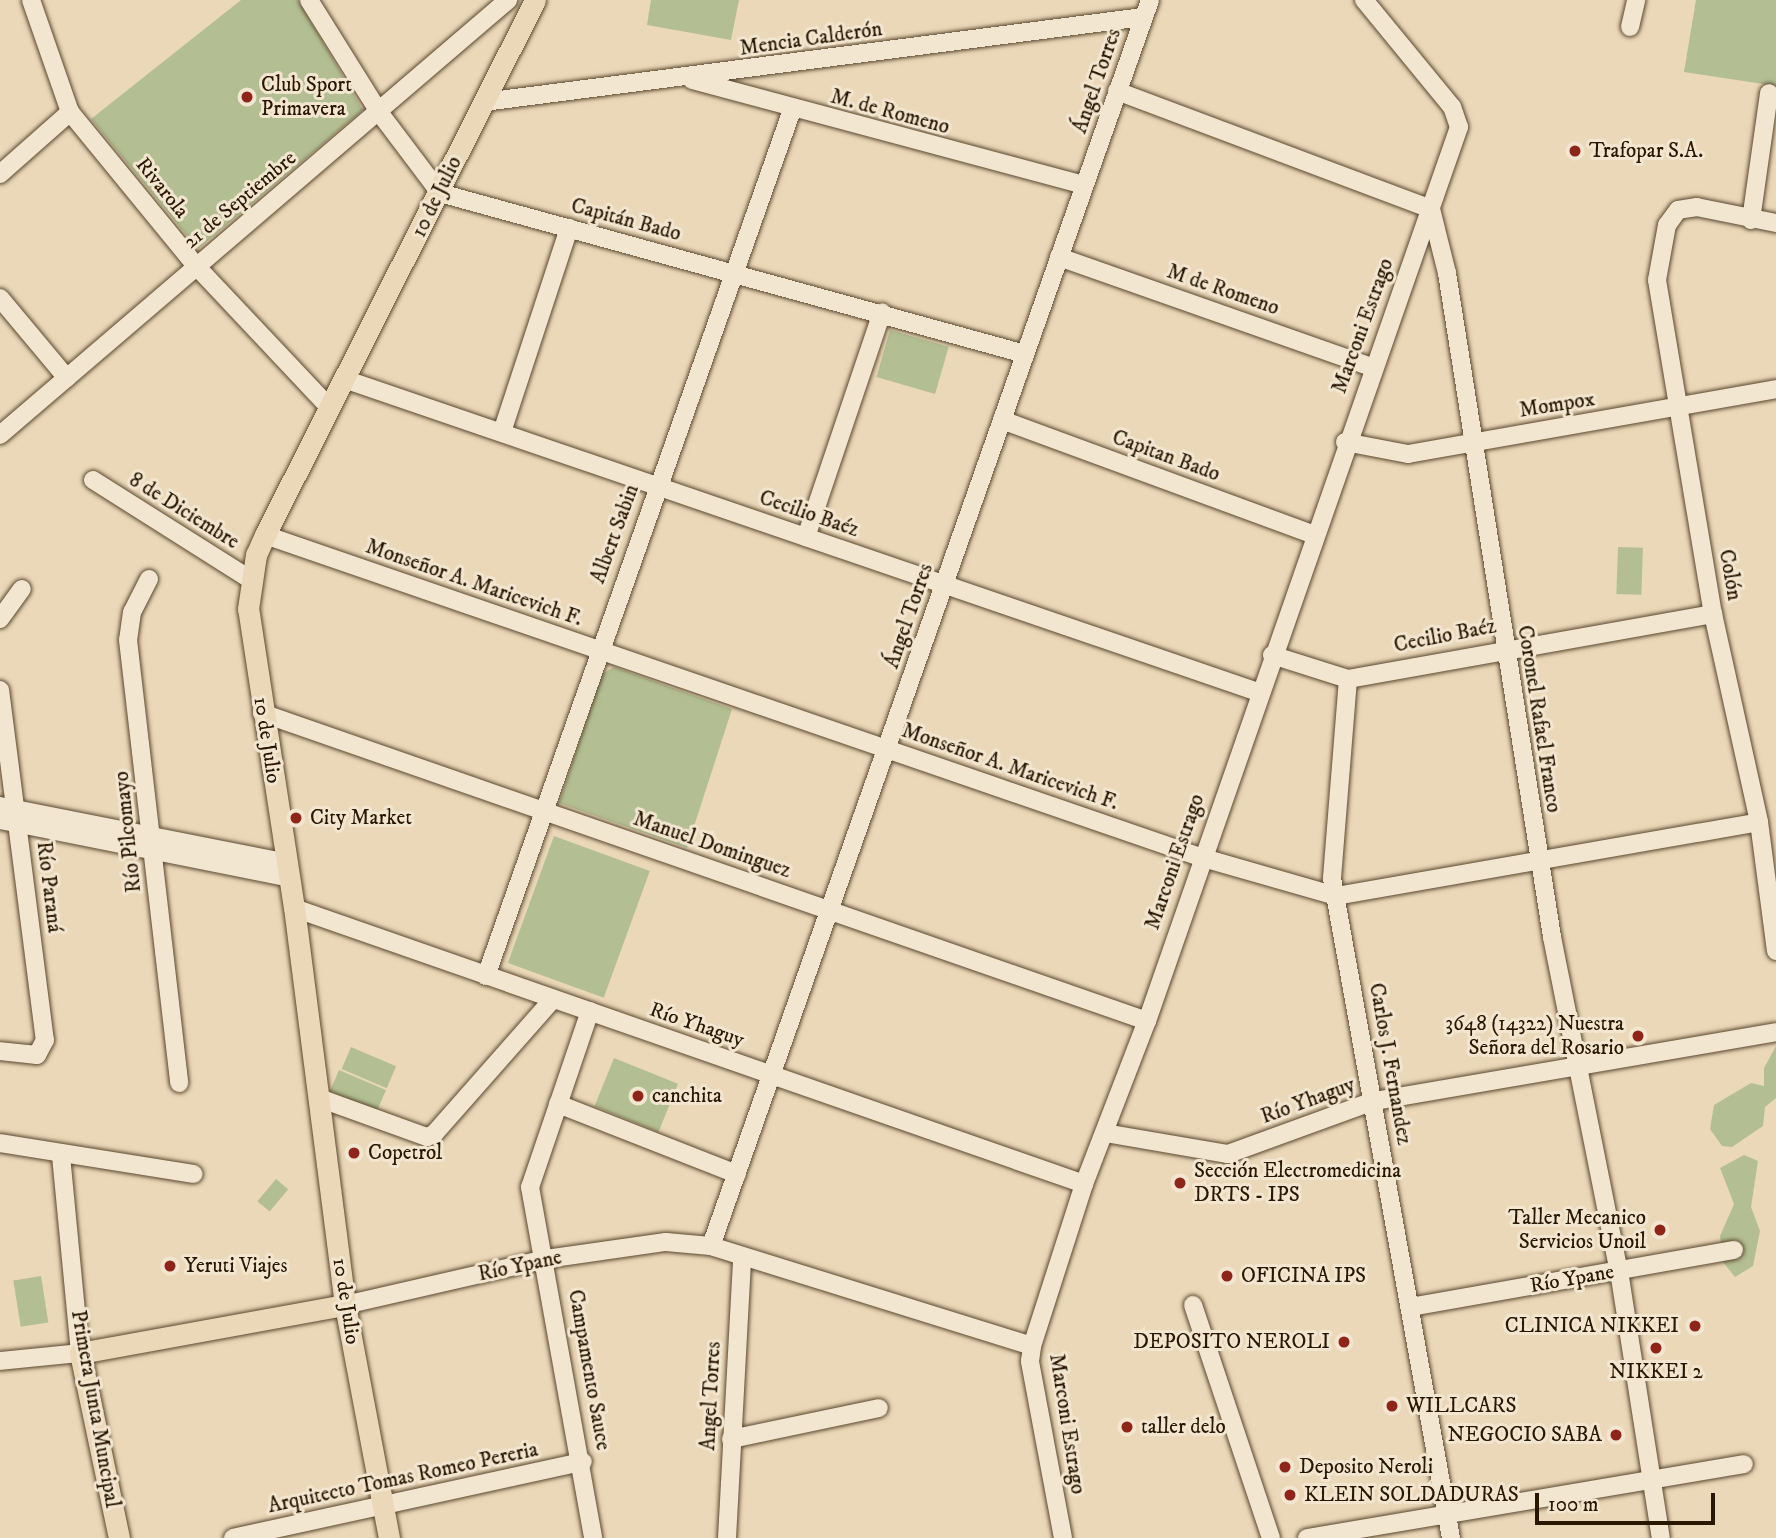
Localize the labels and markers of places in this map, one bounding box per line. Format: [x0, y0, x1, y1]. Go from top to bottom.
place label: Club Sport Primavera [261, 72, 352, 122]
marker: Club Sport Primavera [239, 89, 255, 105]
place label: Trafopar S.A. [1589, 138, 1703, 164]
marker: Trafopar S.A. [1567, 143, 1583, 159]
place label: City Market [310, 805, 412, 831]
marker: City Market [288, 810, 304, 826]
place label: 3648 (14322) Nuestra Señora del Rosario [1445, 1011, 1624, 1061]
marker: 3648 (14322) Nuestra Señora del Rosario [1630, 1028, 1646, 1044]
place label: canchita [652, 1083, 722, 1109]
marker: canchita [630, 1088, 646, 1104]
place label: Copetrol [368, 1140, 442, 1166]
marker: Copetrol [346, 1145, 362, 1161]
place label: Sección Electromedicina DRTS - IPS [1194, 1158, 1401, 1208]
marker: Sección Electromedicina DRTS - IPS [1172, 1175, 1188, 1191]
place label: Taller Mecanico Servicios Unoil [1508, 1205, 1646, 1255]
marker: Taller Mecanico Servicios Unoil [1652, 1222, 1668, 1238]
place label: Yeruti Viajes [184, 1253, 287, 1279]
marker: Yeruti Viajes [162, 1258, 178, 1274]
place label: OFICINA IPS [1241, 1263, 1366, 1289]
marker: OFICINA IPS [1219, 1268, 1235, 1284]
place label: CLINICA NIKKEI [1505, 1313, 1679, 1339]
marker: CLINICA NIKKEI [1685, 1316, 1705, 1336]
place label: DEPOSITO NEROLI [1133, 1329, 1330, 1355]
marker: DEPOSITO NEROLI [1336, 1334, 1352, 1350]
marker: NIKKEI 2 [1648, 1340, 1664, 1356]
place label: NIKKEI 2 [1609, 1359, 1703, 1385]
place label: WILLCARS [1406, 1393, 1516, 1419]
marker: WILLCARS [1384, 1398, 1400, 1414]
place label: taller delo [1141, 1414, 1226, 1440]
marker: taller delo [1119, 1419, 1135, 1435]
place label: NEGOCIO SABA [1448, 1422, 1602, 1448]
marker: NEGOCIO SABA [1608, 1427, 1624, 1443]
place label: Deposito Neroli [1299, 1454, 1433, 1480]
marker: Deposito Neroli [1277, 1459, 1293, 1475]
place label: KLEIN SOLDADURAS [1304, 1482, 1519, 1508]
marker: KLEIN SOLDADURAS [1282, 1487, 1298, 1503]

